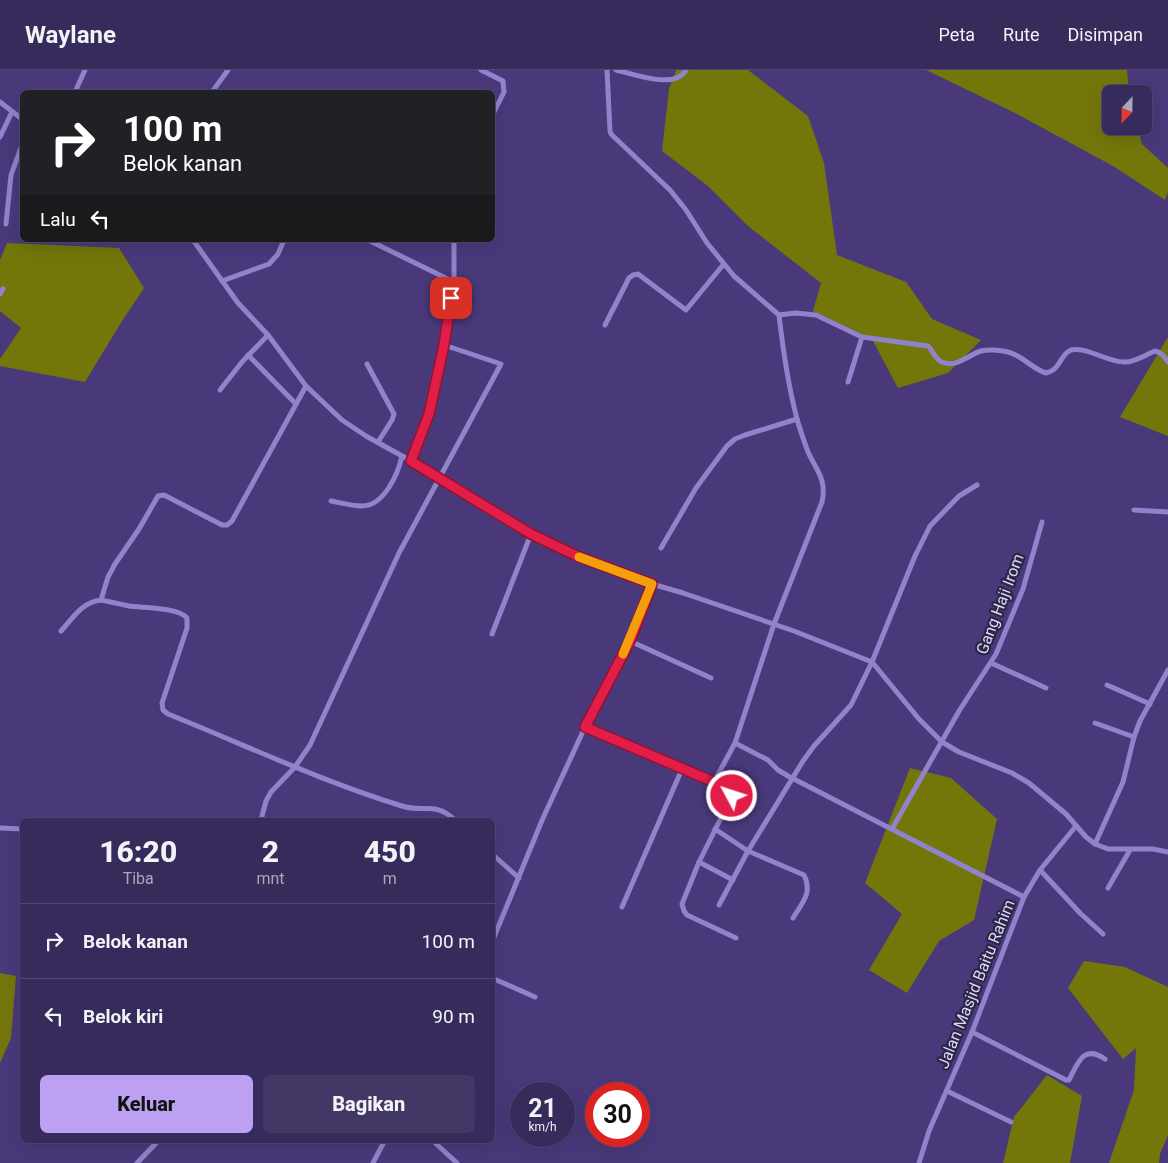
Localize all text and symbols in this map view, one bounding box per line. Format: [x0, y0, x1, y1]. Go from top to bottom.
text: Waylane [25, 21, 116, 49]
text: Peta [939, 24, 975, 45]
text: Rute [1003, 24, 1040, 45]
text: Disimpan [1068, 24, 1143, 45]
north arrow [1102, 85, 1152, 135]
map controls [1102, 85, 1152, 135]
text: 100 m [123, 109, 222, 150]
icon: right [40, 110, 105, 175]
text: Belok kanan [123, 151, 242, 176]
icon: left [86, 205, 114, 233]
text: Lalu [40, 208, 76, 231]
pin [430, 277, 472, 319]
icon: arrive [437, 284, 465, 312]
street label: Gang Haji Irom [972, 551, 1028, 657]
position arrow [705, 769, 757, 821]
text: 16:20 [99, 834, 177, 869]
text: 2 [262, 834, 279, 869]
text: 450 [364, 834, 416, 869]
text: Tiba [123, 869, 154, 888]
text: mnt [256, 869, 285, 888]
text: m [383, 869, 397, 888]
street label: Jalan Masjid Baitu Rahim [933, 897, 1019, 1071]
icon: right [40, 927, 68, 955]
text: Belok kanan [83, 930, 188, 953]
text: 100 m [422, 930, 475, 953]
icon: left [40, 1002, 68, 1030]
text: Belok kiri [83, 1005, 163, 1028]
text: 90 m [432, 1005, 475, 1028]
button: Keluar [40, 1075, 253, 1133]
button: Bagikan [263, 1075, 475, 1133]
speed limit sign: 30 [585, 1082, 650, 1147]
text: 21 [528, 1094, 557, 1123]
text: km/h [528, 1120, 557, 1134]

